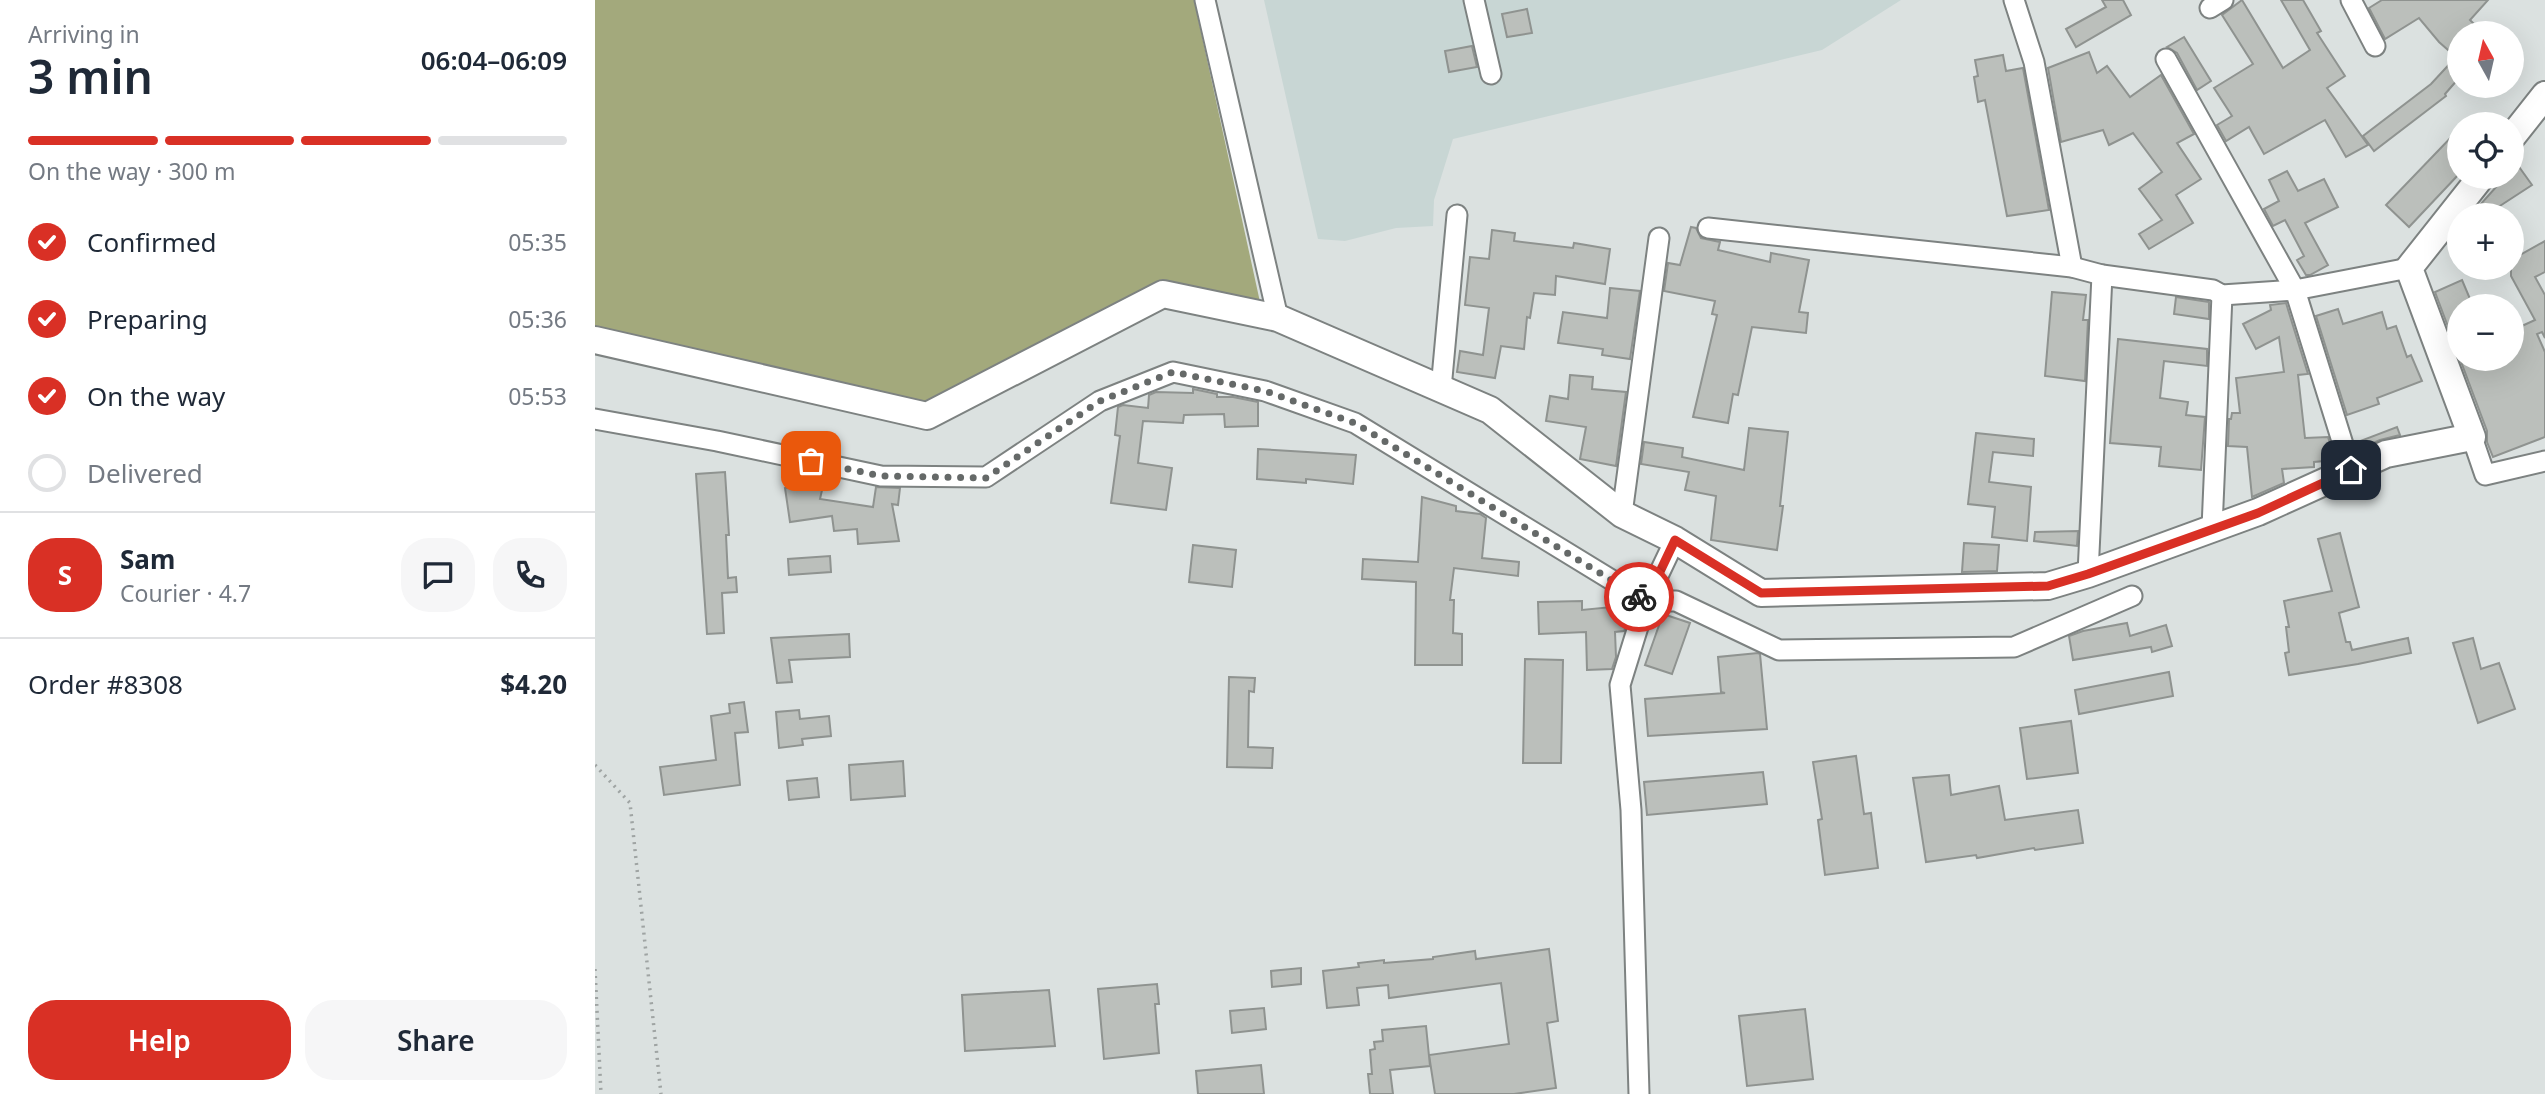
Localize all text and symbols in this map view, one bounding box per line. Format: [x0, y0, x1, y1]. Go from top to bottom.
text: Arriving in [28, 18, 140, 50]
north arrow [2447, 21, 2523, 98]
map controls [2447, 21, 2524, 371]
text: 06:04–06:09 [421, 42, 567, 78]
text: 3 min [28, 45, 153, 107]
button: locate [2447, 112, 2524, 189]
text: On the way · 300 m [28, 155, 235, 187]
button: + [2447, 203, 2524, 280]
icon: check [28, 223, 66, 261]
text: Confirmed [87, 224, 217, 260]
text: 05:35 [508, 226, 567, 258]
button: − [2447, 294, 2524, 371]
icon: check [28, 300, 66, 338]
text: Preparing [87, 301, 208, 337]
text: 05:36 [508, 303, 567, 335]
icon: check [28, 377, 66, 415]
text: On the way [87, 378, 225, 414]
text: 05:53 [508, 380, 567, 412]
pin [781, 431, 841, 491]
pin [2321, 440, 2381, 500]
icon: bag [792, 442, 830, 480]
icon: home [2332, 451, 2370, 489]
text: Delivered [87, 455, 203, 491]
button: chat [401, 538, 475, 612]
button: phone [493, 538, 567, 612]
text: Sam [120, 541, 175, 577]
text: S [58, 557, 72, 593]
courier [1604, 562, 1674, 632]
text: Courier · 4.7 [120, 577, 251, 609]
icon: bike [1620, 578, 1658, 616]
text: Order #8308 [28, 666, 183, 702]
text: $4.20 [500, 666, 567, 702]
button: Help [28, 1000, 291, 1080]
button: Share [305, 1000, 567, 1080]

